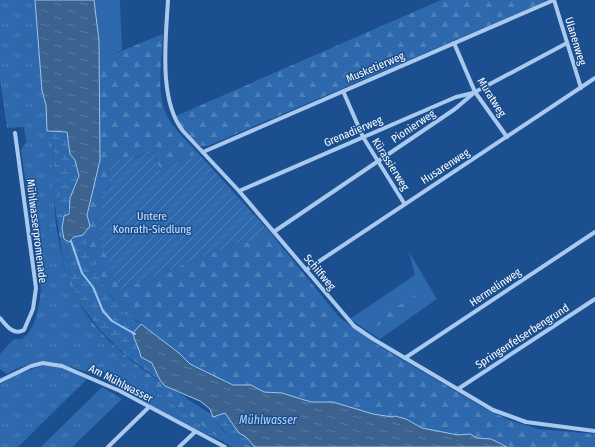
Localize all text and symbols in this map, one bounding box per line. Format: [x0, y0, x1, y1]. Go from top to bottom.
street label: Ulanenweg [562, 16, 589, 68]
street label: Musketierweg [344, 49, 407, 86]
street label: Muratweg [474, 75, 509, 120]
street label: Pionierweg [389, 107, 438, 146]
street label: Grenadierweg [322, 113, 385, 150]
street label: Kürassierweg [369, 136, 412, 194]
street label: Husarenweg [419, 146, 473, 187]
street label: Mühlwasserpromenade [24, 178, 49, 284]
park label: Untere Konrath-Siedlung [113, 210, 192, 236]
street label: Schilfweg [301, 252, 339, 294]
street label: Hermelinweg [467, 265, 524, 309]
street label: Springenfelserbengrund [473, 301, 572, 372]
street label: Am Mühlwasser [87, 362, 155, 405]
water label: Mühlwasser [239, 413, 298, 427]

